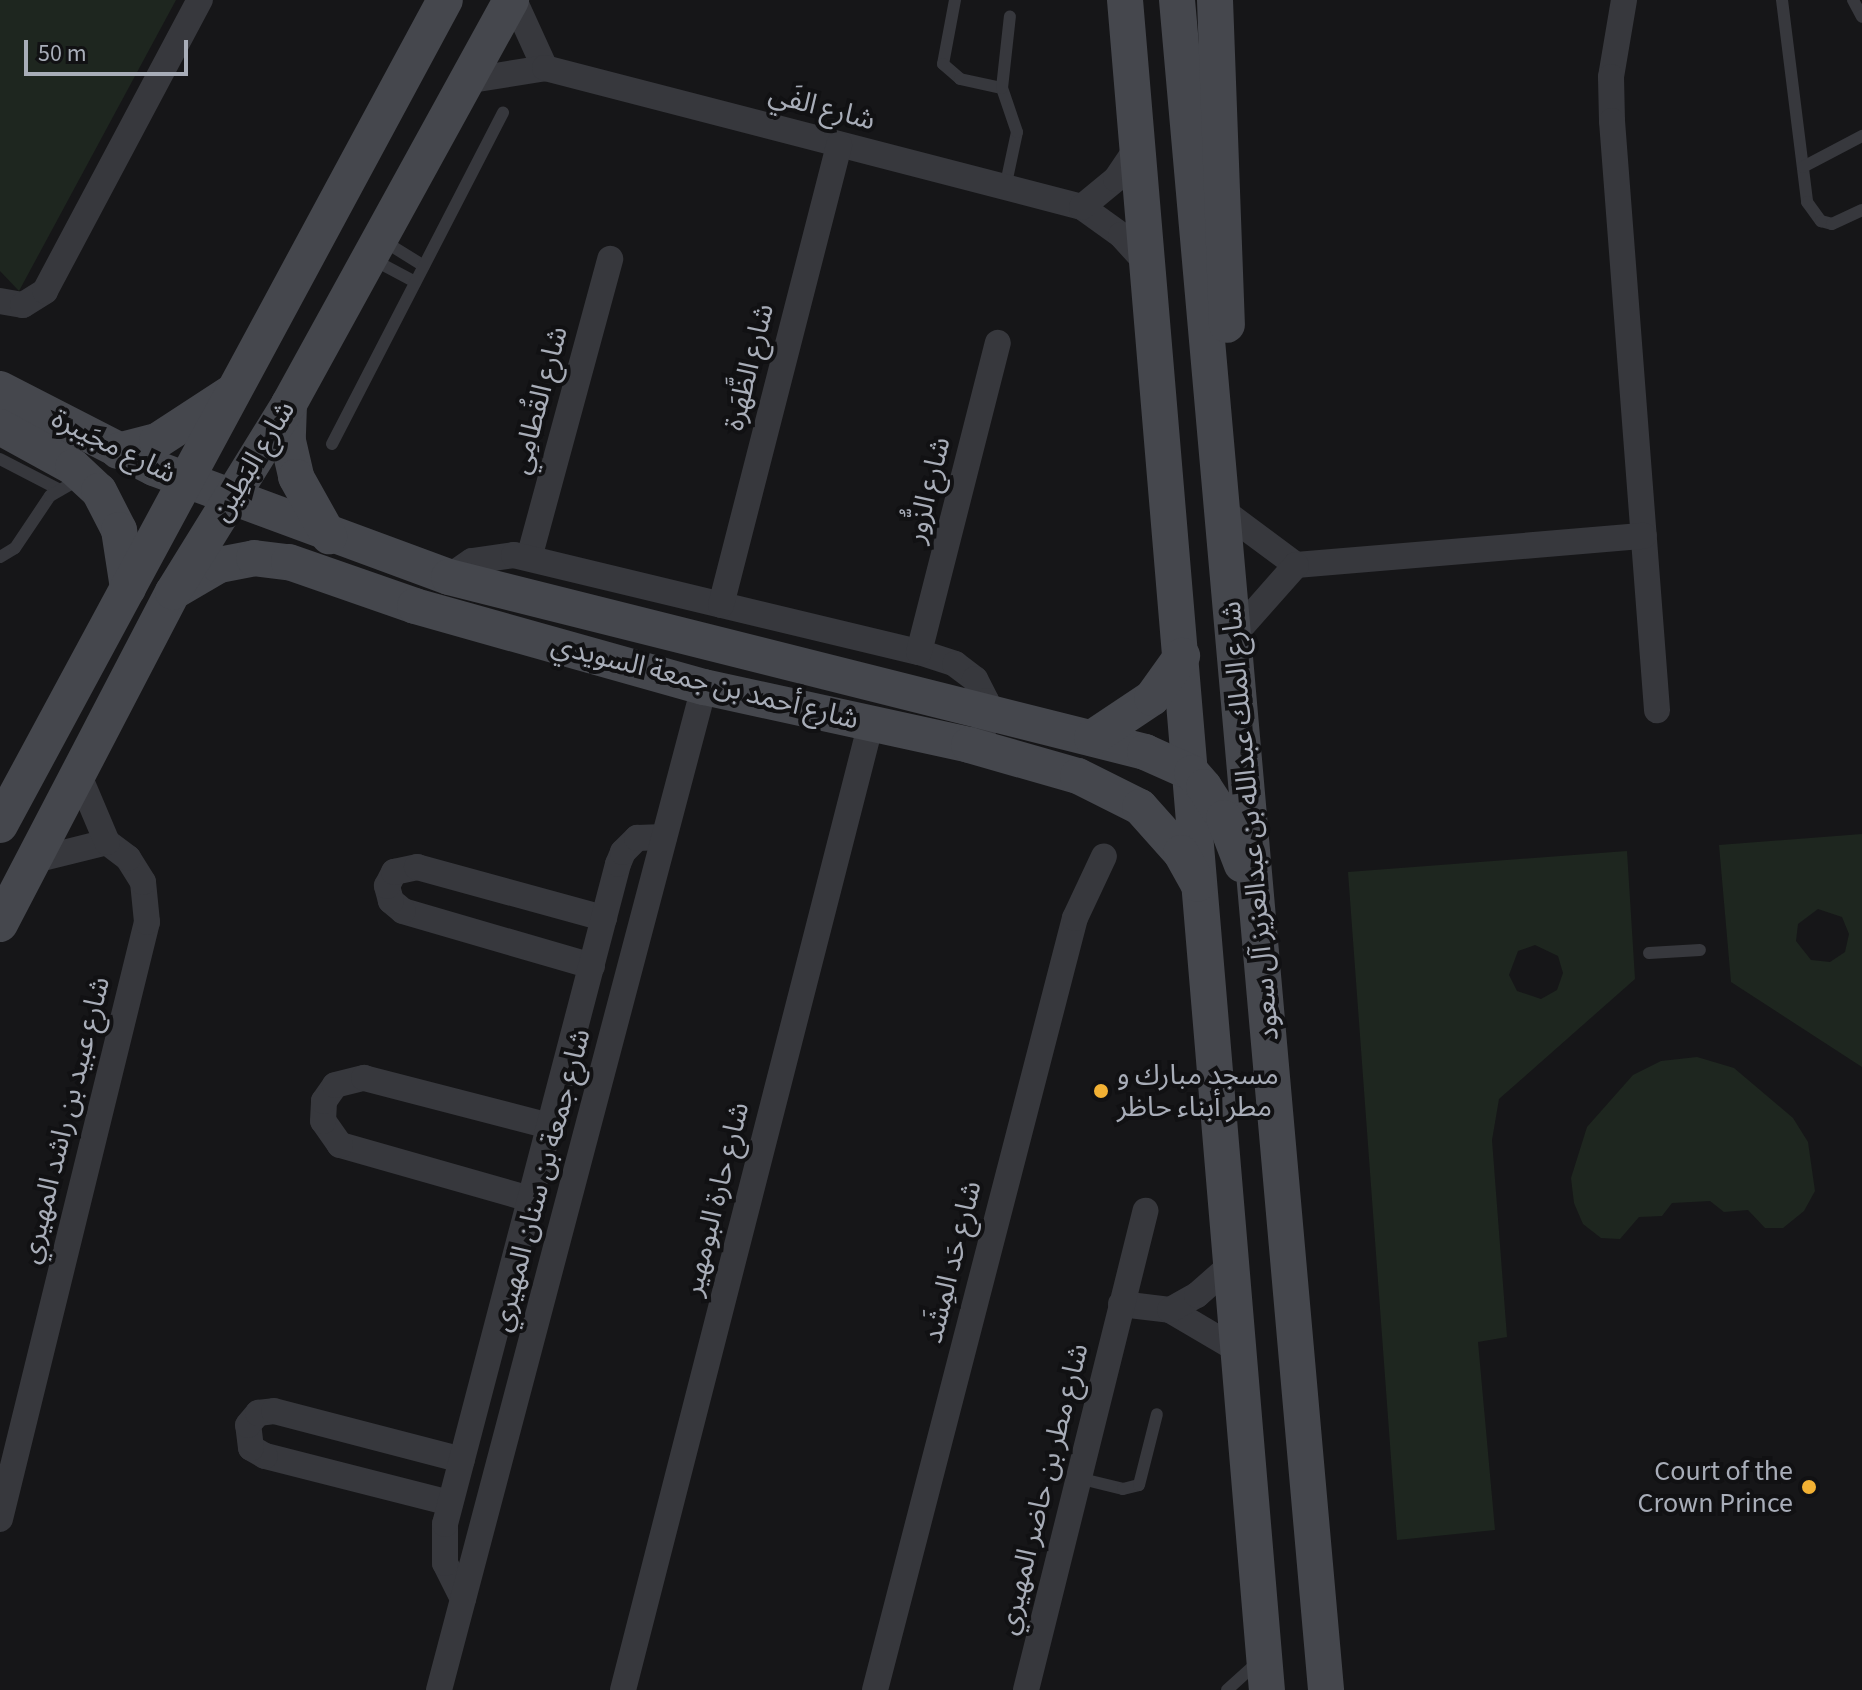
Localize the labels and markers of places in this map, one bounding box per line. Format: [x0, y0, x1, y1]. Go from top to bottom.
place label: مسجد مبارك و مطر أبناء حاظر [1117, 1058, 1279, 1124]
marker: مسجد مبارك و مطر أبناء حاظر [1092, 1082, 1110, 1100]
place label: Court of the Crown Prince [1638, 1454, 1793, 1520]
marker: Court of the Crown Prince [1800, 1478, 1818, 1496]

